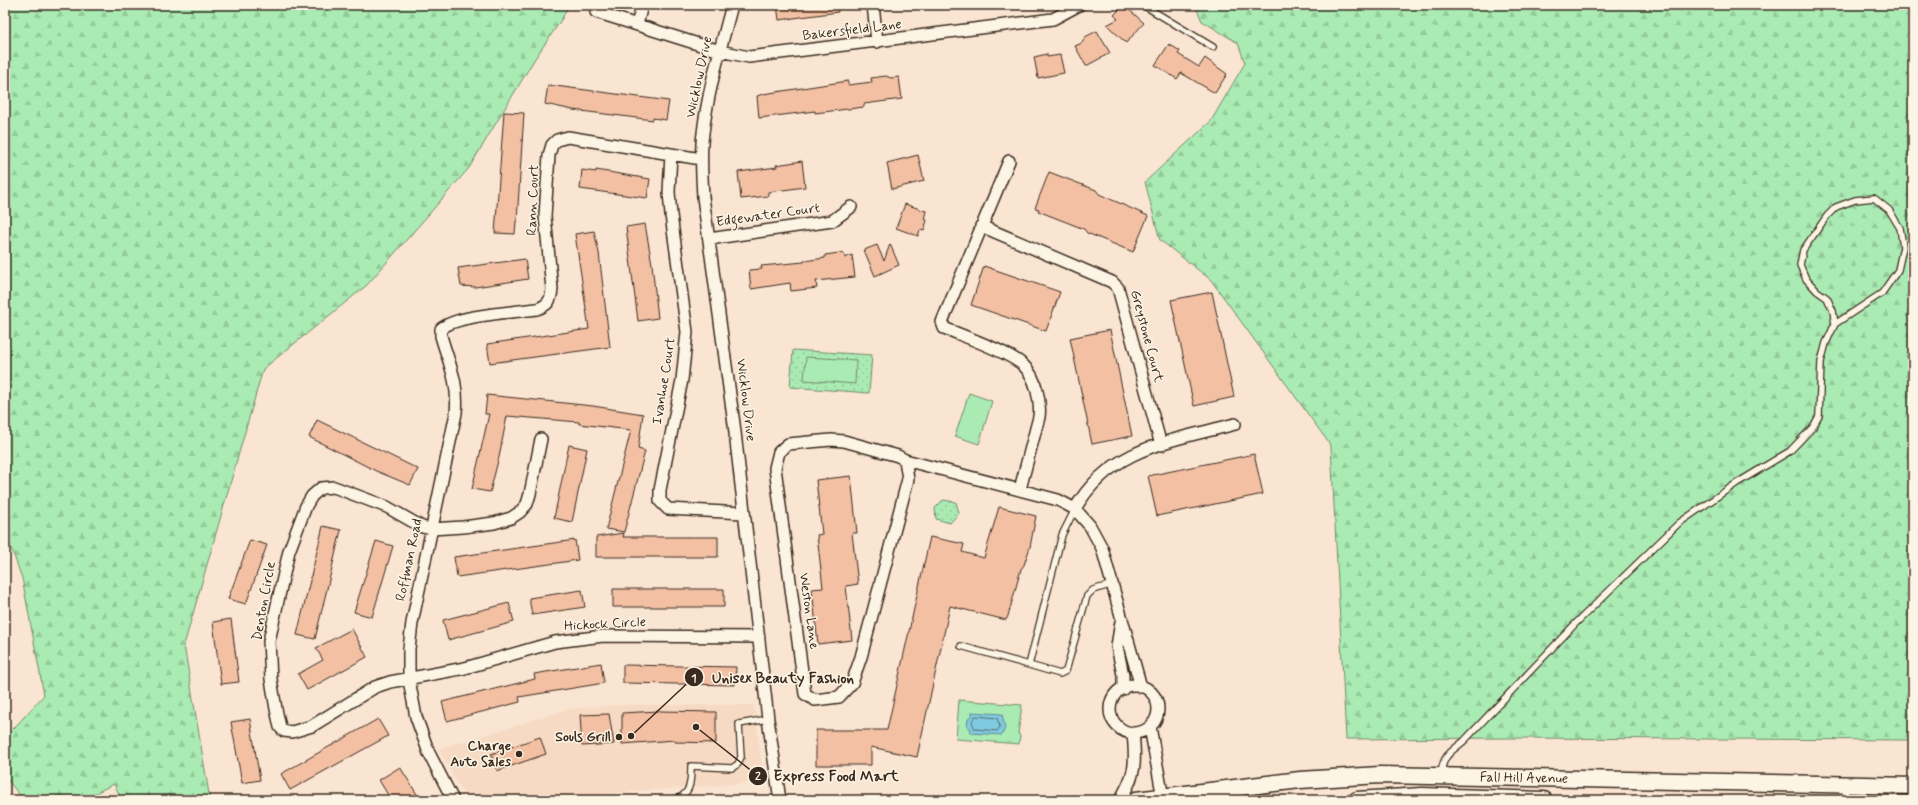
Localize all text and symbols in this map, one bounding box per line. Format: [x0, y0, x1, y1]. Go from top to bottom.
street label: Bakersfield Lane [801, 15, 903, 45]
street label: Wicklow Drive [682, 34, 716, 120]
street label: Rann Court [523, 164, 543, 236]
street label: Edgewater Court [715, 199, 821, 233]
street label: Greystone Court [1126, 288, 1168, 385]
street label: Ivanhoe Court [648, 336, 680, 426]
street label: Wicklow Drive [732, 358, 760, 442]
street label: Roffman Road [391, 517, 427, 603]
street label: Denton Circle [248, 560, 280, 642]
street label: Weston Lane [795, 572, 823, 651]
street label: Hickock Circle [564, 613, 646, 635]
callout: Unisex Beauty Fashion [684, 664, 861, 691]
text: Unisex Beauty Fashion [712, 669, 855, 689]
text: 1 [691, 671, 697, 687]
place label: Souls Grill [555, 728, 611, 746]
marker: Souls Grill [614, 732, 624, 742]
place label: Charge Auto Sales [450, 737, 512, 771]
marker: Charge Auto Sales [514, 749, 524, 759]
callout: Express Food Mart [748, 762, 905, 789]
text: Express Food Mart [773, 767, 900, 787]
street label: Fall Hill Avenue [1480, 768, 1568, 788]
text: 2 [755, 769, 761, 785]

